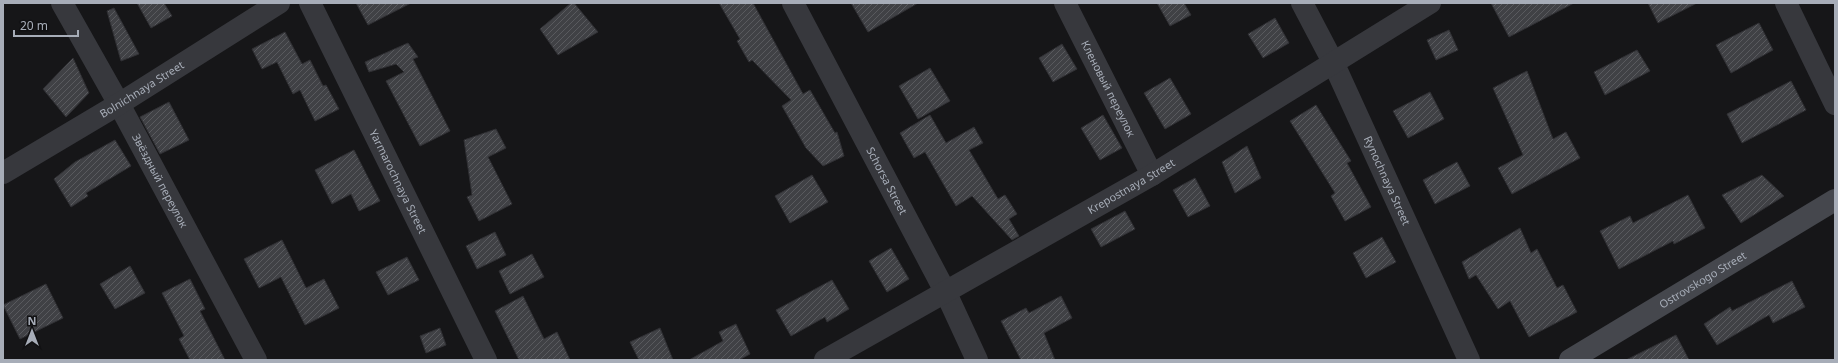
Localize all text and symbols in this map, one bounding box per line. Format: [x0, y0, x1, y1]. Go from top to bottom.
scale bar [14, 12, 78, 38]
text: 20 m [20, 17, 48, 34]
street label: Кленовый переулок [1078, 38, 1139, 139]
street label: Bolnichnaya Street [97, 57, 187, 121]
street label: Yarmarochnaya Street [366, 127, 430, 236]
street label: Звёздный переулок [129, 131, 192, 230]
street label: Rynochnaya Street [1361, 133, 1414, 227]
street label: Schorsa Street [863, 144, 911, 217]
street label: Krepostnaya Street [1085, 155, 1177, 217]
street label: Ostrovskogo Street [1656, 247, 1749, 311]
north arrow [12, 311, 52, 351]
text: N [28, 313, 36, 328]

